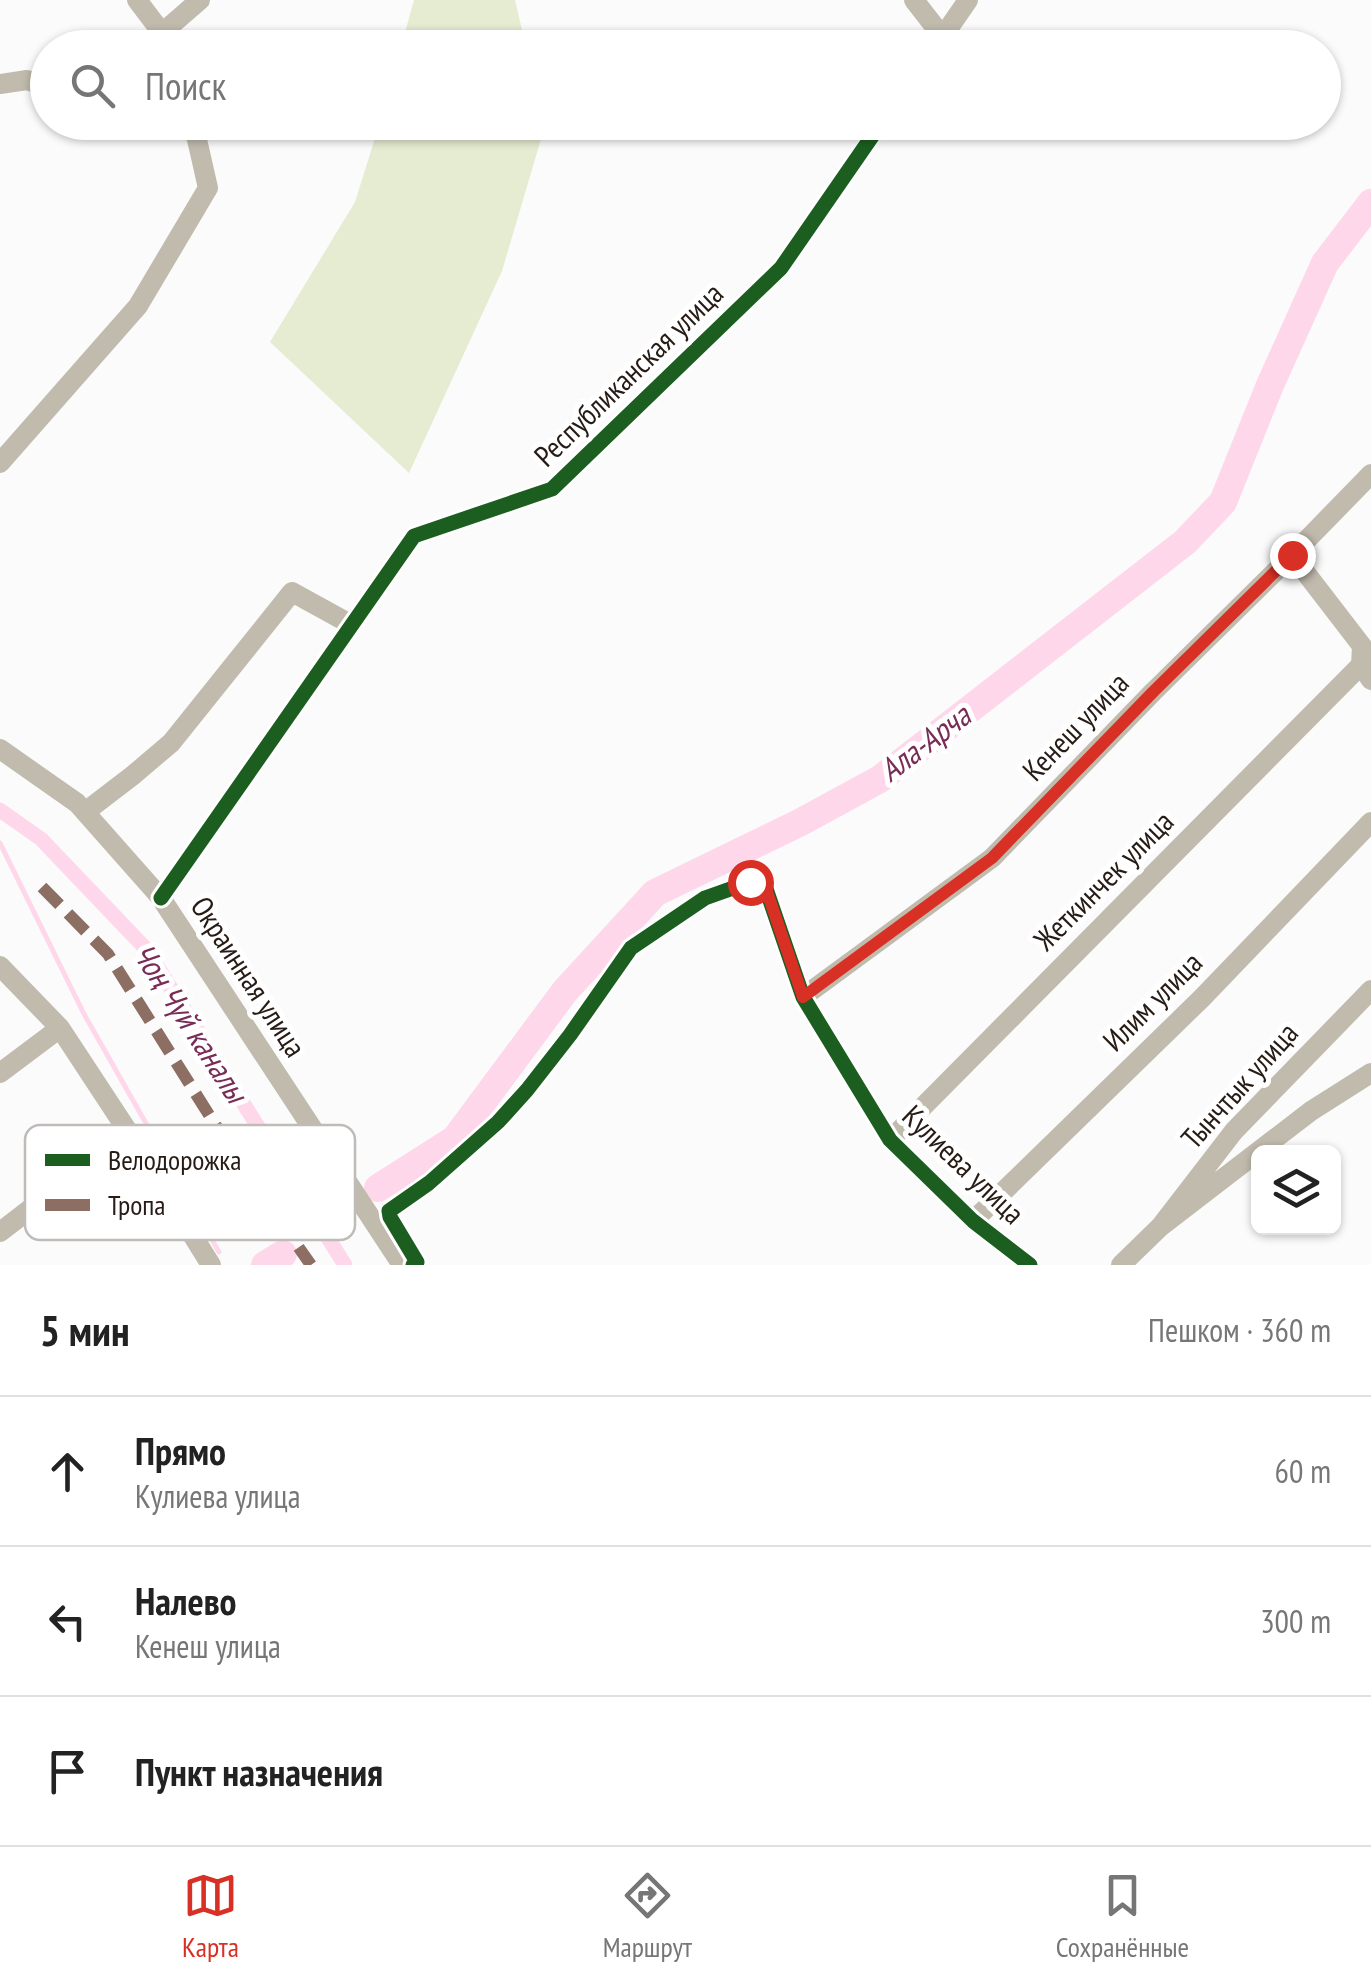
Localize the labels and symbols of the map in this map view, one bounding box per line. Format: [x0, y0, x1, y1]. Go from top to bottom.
street label: Республиканская улица [525, 274, 731, 474]
route end [1270, 533, 1316, 579]
street label: Кенеш улица [1013, 663, 1136, 789]
water label: Ала-Арча [870, 693, 980, 790]
street label: Жеткинчек улица [1024, 802, 1181, 959]
route start [728, 860, 774, 906]
street label: Окраинная улица [183, 889, 316, 1064]
water label: Чоң Чүй каналы [124, 935, 259, 1112]
street label: Илим улица [1094, 943, 1210, 1059]
street label: Тынчтык улица [1172, 1014, 1306, 1156]
street label: Кулиева улица [895, 1096, 1033, 1232]
legend [25, 1125, 355, 1240]
text: Велодорожка [108, 1141, 241, 1178]
text: Тропа [108, 1186, 166, 1223]

